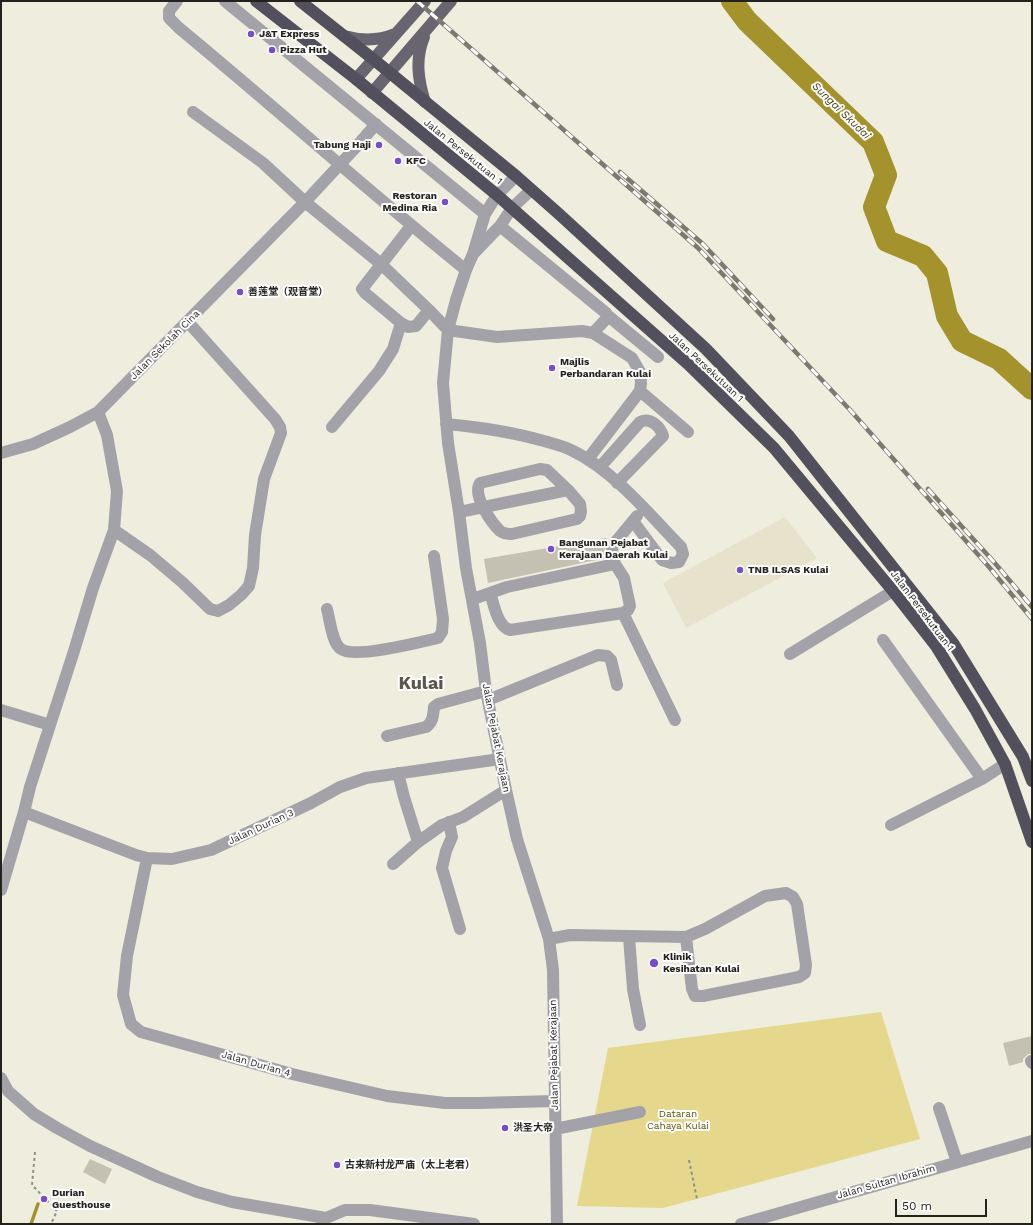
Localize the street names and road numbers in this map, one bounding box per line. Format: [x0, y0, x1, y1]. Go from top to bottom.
street label: Jalan Persekutuan 1 [421, 117, 505, 187]
street label: Jalan Sekolah Cina [128, 308, 202, 382]
street label: Jalan Persekutuan 1 [666, 329, 746, 405]
street label: Jalan Persekutuan 1 [888, 568, 956, 654]
street label: Jalan Pejabat Kerajaan [480, 683, 512, 793]
street label: Jalan Durian 3 [226, 807, 296, 847]
street label: Jalan Pejabat Kerajaan [547, 1000, 561, 1110]
street label: Jalan Durian 4 [220, 1048, 292, 1080]
street label: Jalan Sultan Ibrahim [836, 1162, 936, 1202]

